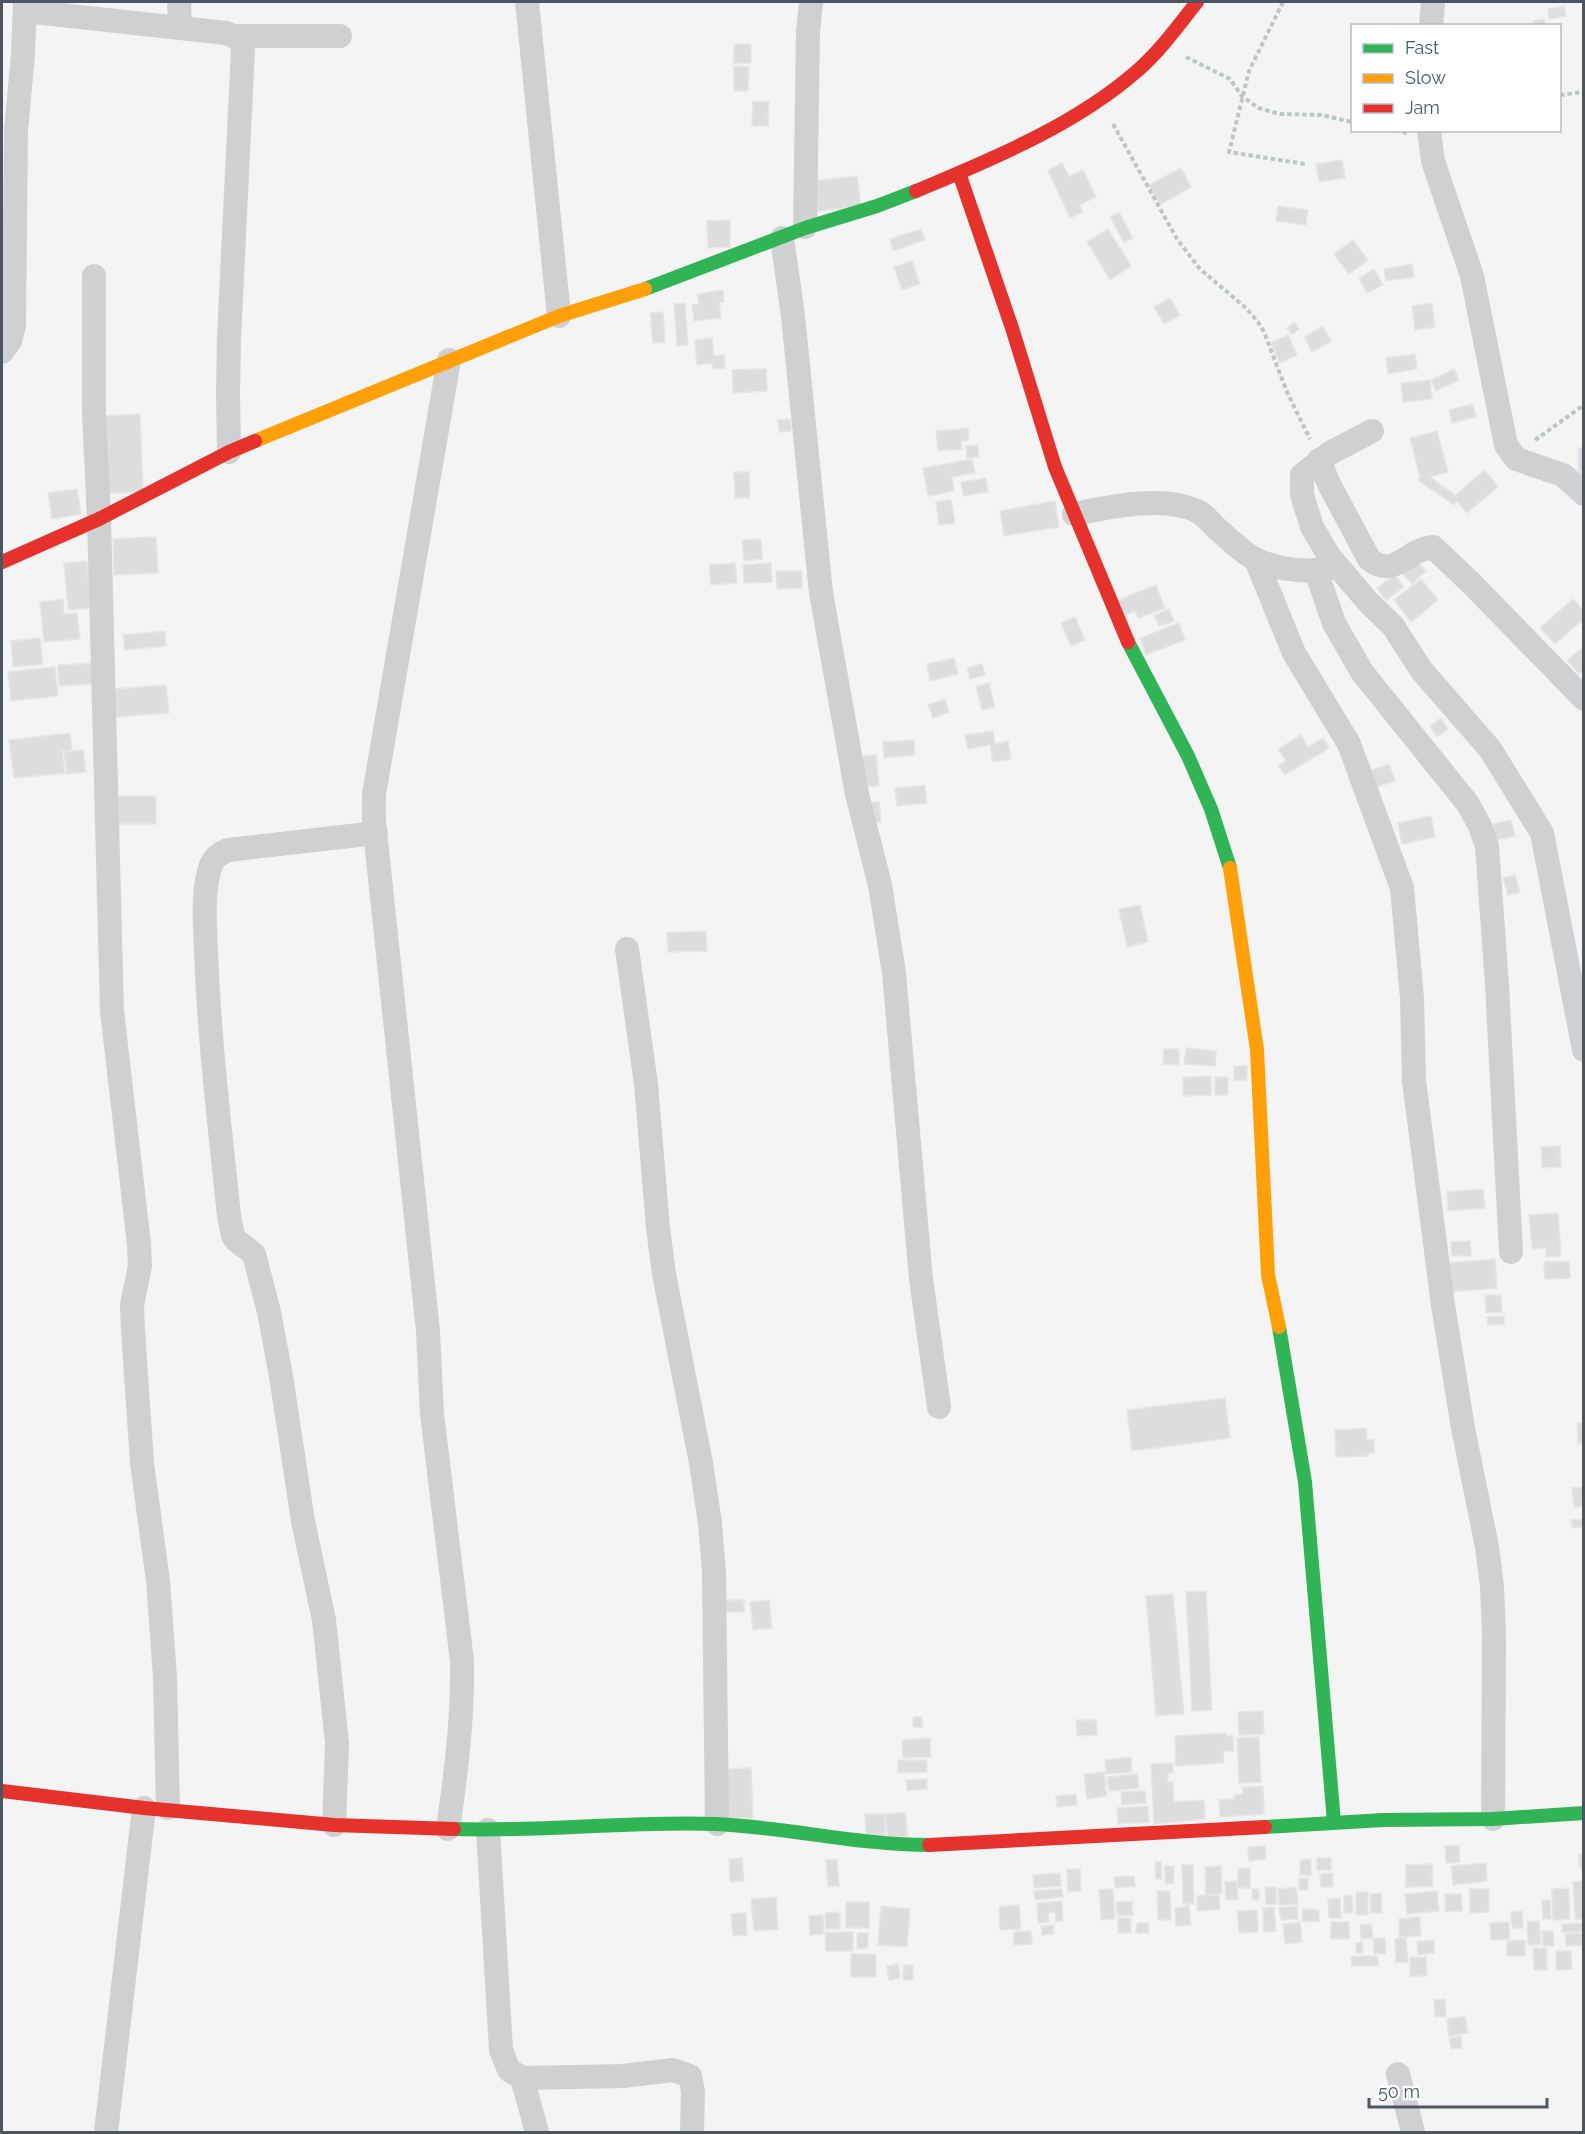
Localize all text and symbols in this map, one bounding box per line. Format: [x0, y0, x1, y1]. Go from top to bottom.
legend [1351, 24, 1561, 132]
text: Fast [1405, 37, 1439, 58]
text: Slow [1405, 67, 1446, 88]
text: Jam [1405, 97, 1440, 118]
scale bar [1369, 2071, 1548, 2109]
text: 50 m [1378, 2081, 1420, 2102]

